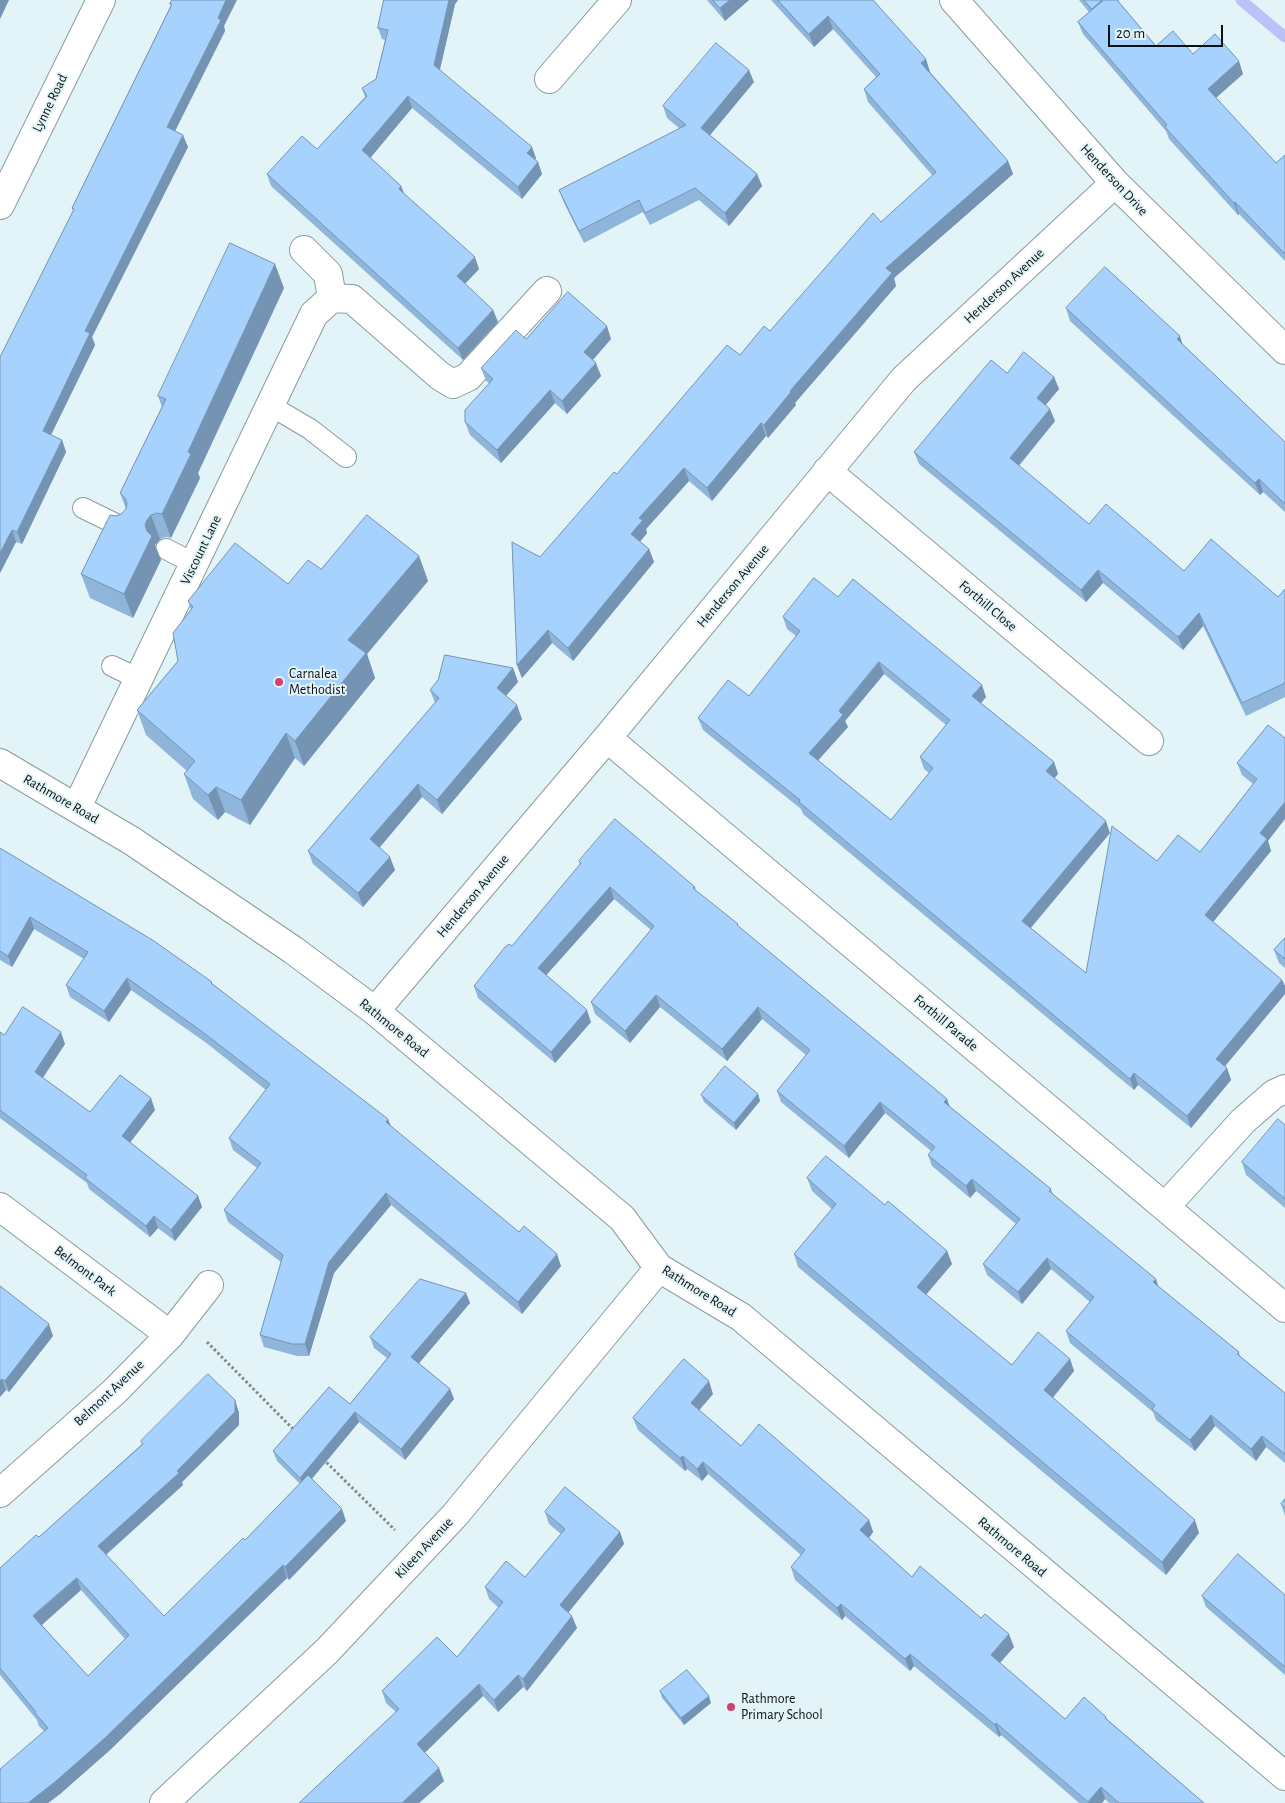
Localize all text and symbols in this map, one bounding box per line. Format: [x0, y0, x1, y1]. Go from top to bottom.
scale bar [1110, 15, 1225, 47]
text: 20 m [1116, 26, 1145, 41]
street label: Lynne Road [29, 71, 71, 135]
street label: Henderson Drive [1077, 141, 1151, 219]
street label: Henderson Avenue [960, 245, 1048, 327]
street label: Viscount Lane [177, 512, 225, 588]
street label: Henderson Avenue [693, 541, 773, 631]
street label: Forthill Close [956, 577, 1020, 635]
place label: Carnalea Methodist [289, 666, 345, 699]
marker: Carnalea Methodist [273, 676, 285, 688]
street label: Rathmore Road [20, 771, 102, 827]
street label: Henderson Avenue [433, 851, 513, 941]
street label: Forthill Parade [910, 991, 982, 1055]
street label: Rathmore Road [356, 995, 432, 1061]
street label: Belmont Park [51, 1242, 119, 1300]
street label: Rathmore Road [659, 1261, 739, 1321]
street label: Belmont Avenue [70, 1356, 148, 1430]
street label: Rathmore Road [974, 1513, 1050, 1581]
street label: Kileen Avenue [391, 1514, 457, 1582]
place label: Rathmore Primary School [741, 1691, 823, 1724]
marker: Rathmore Primary School [725, 1701, 737, 1713]

